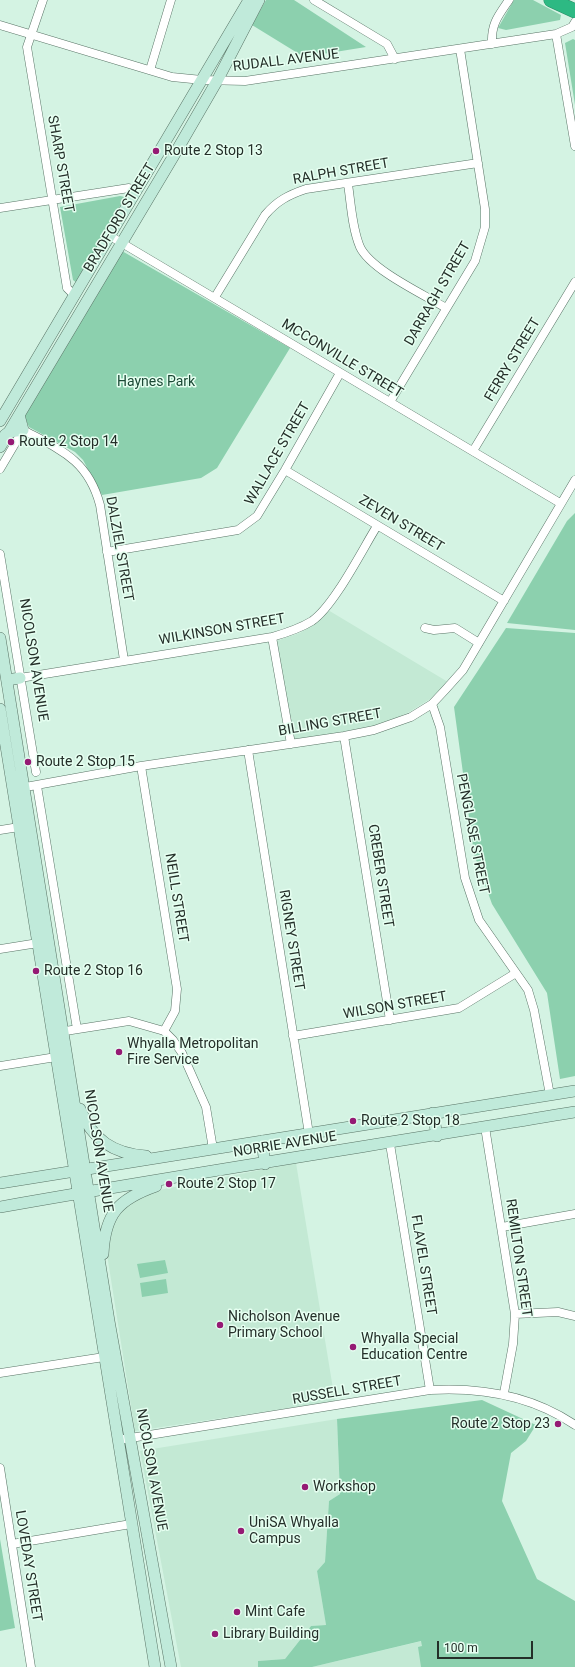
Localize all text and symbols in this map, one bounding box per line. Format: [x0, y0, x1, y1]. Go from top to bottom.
street label: RUDALL AVENUE [232, 46, 340, 76]
street label: SHARP STREET [43, 114, 77, 214]
place label: Route 2 Stop 13 [164, 143, 263, 159]
marker: Route 2 Stop 13 [151, 146, 161, 156]
street label: RALPH STREET [292, 155, 390, 189]
street label: BRADFORD STREET [81, 161, 159, 275]
street label: DARRAGH STREET [401, 239, 475, 349]
street label: FERRY STREET [482, 315, 544, 405]
street label: MCCONVILLE STREET [278, 316, 406, 402]
park label: Haynes Park [117, 374, 195, 390]
street label: WALLACE STREET [242, 400, 314, 508]
place label: Route 2 Stop 14 [19, 434, 118, 450]
marker: Route 2 Stop 14 [6, 437, 16, 447]
street label: ZEVEN STREET [355, 492, 447, 556]
street label: DALZIEL STREET [101, 495, 137, 603]
street label: NICOLSON AVENUE [15, 597, 51, 723]
street label: WILKINSON STREET [158, 611, 286, 649]
street label: BILLING STREET [277, 706, 383, 740]
place label: Route 2 Stop 15 [36, 754, 135, 770]
marker: Route 2 Stop 15 [23, 757, 33, 767]
street label: PENGLASE STREET [452, 772, 492, 896]
street label: CREBER STREET [364, 823, 396, 929]
street label: NEILL STREET [161, 852, 191, 944]
street label: RIGNEY STREET [275, 889, 307, 991]
place label: Route 2 Stop 16 [44, 963, 143, 979]
marker: Route 2 Stop 16 [31, 966, 41, 976]
street label: WILSON STREET [342, 989, 448, 1023]
place label: Whyalla Metropolitan Fire Service [127, 1036, 259, 1068]
marker: Whyalla Metropolitan Fire Service [114, 1047, 124, 1057]
street label: NICOLSON AVENUE [80, 1088, 116, 1214]
place label: Route 2 Stop 18 [361, 1113, 460, 1129]
marker: Route 2 Stop 18 [348, 1116, 358, 1126]
street label: NORRIE AVENUE [232, 1129, 338, 1161]
place label: Route 2 Stop 17 [177, 1176, 276, 1192]
marker: Route 2 Stop 17 [164, 1179, 174, 1189]
street label: REMILTON STREET [501, 1198, 535, 1318]
street label: FLAVEL STREET [407, 1214, 439, 1316]
place label: Nicholson Avenue Primary School [228, 1309, 340, 1342]
marker: Nicholson Avenue Primary School [215, 1320, 225, 1330]
place label: Whyalla Special Education Centre [361, 1331, 467, 1364]
marker: Whyalla Special Education Centre [348, 1342, 358, 1352]
street label: RUSSELL STREET [291, 1373, 403, 1409]
street label: NICOLSON AVENUE [132, 1408, 170, 1532]
place label: Route 2 Stop 23 [451, 1416, 550, 1432]
marker: Route 2 Stop 23 [553, 1419, 563, 1429]
place label: Workshop [313, 1479, 376, 1495]
marker: Workshop [300, 1482, 310, 1492]
street label: LOVEDAY STREET [11, 1509, 45, 1623]
place label: UniSA Whyalla Campus [249, 1515, 339, 1548]
marker: UniSA Whyalla Campus [236, 1526, 246, 1536]
place label: Mint Cafe [245, 1604, 305, 1620]
marker: Mint Cafe [232, 1607, 242, 1617]
place label: Library Building [223, 1626, 319, 1642]
marker: Library Building [210, 1629, 220, 1639]
scale bar [439, 1633, 535, 1659]
text: 100 m [444, 1641, 478, 1655]

